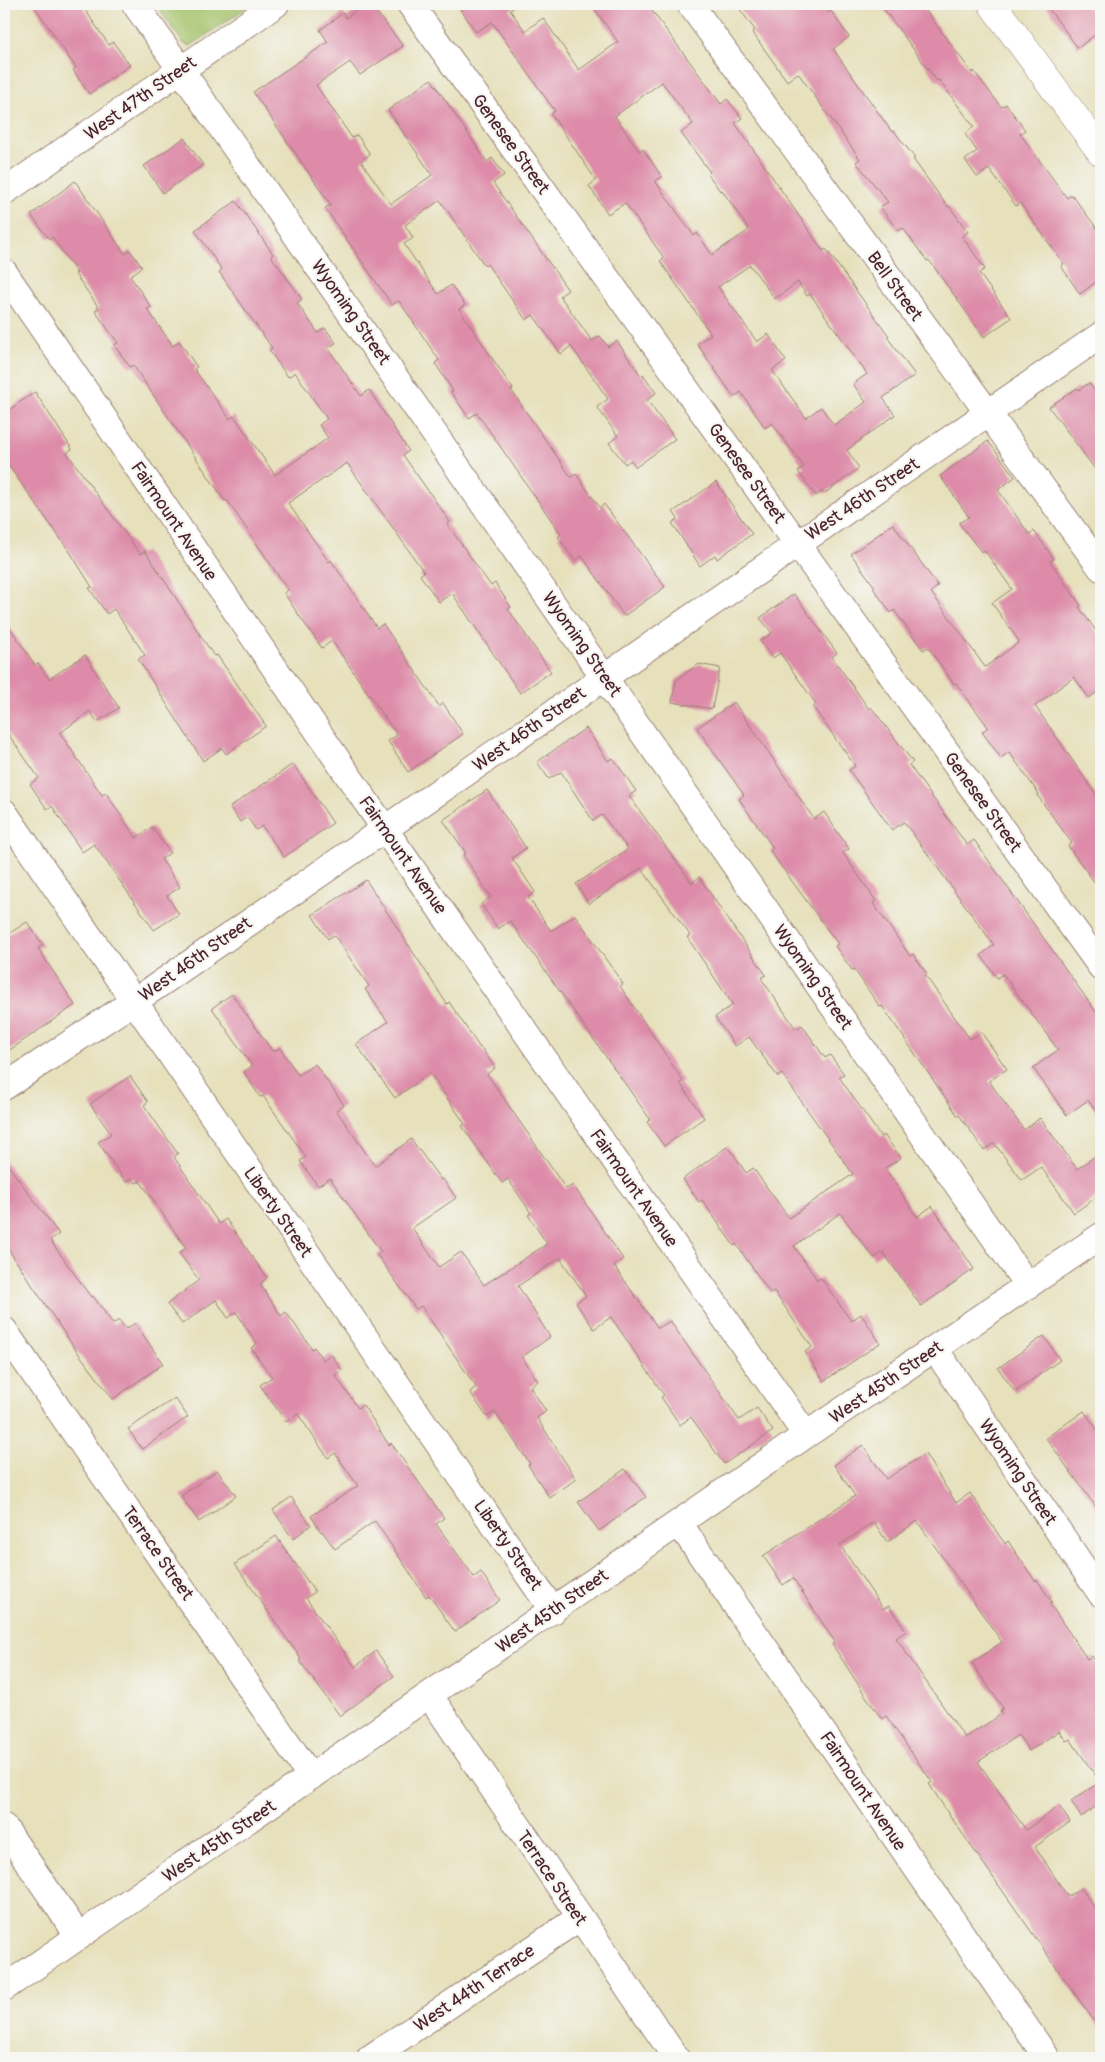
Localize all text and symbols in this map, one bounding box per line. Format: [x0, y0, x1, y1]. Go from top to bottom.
street label: West 47th Street [80, 51, 201, 146]
street label: Genesee Street [467, 90, 555, 199]
street label: Bell Street [862, 247, 928, 326]
street label: Wyoming Street [306, 255, 396, 370]
street label: Genesee Street [703, 419, 791, 528]
street label: West 46th Street [801, 452, 924, 546]
street label: Fairmount Avenue [125, 457, 222, 585]
street label: Wyoming Street [537, 587, 627, 702]
street label: West 46th Street [468, 681, 591, 777]
street label: Genesee Street [939, 748, 1027, 857]
street label: Fairmount Avenue [353, 792, 452, 919]
street label: West 46th Street [134, 911, 257, 1007]
street label: Wyoming Street [768, 920, 858, 1035]
street label: Fairmount Avenue [584, 1125, 683, 1252]
street label: Liberty Street [238, 1163, 318, 1263]
street label: West 45th Street [825, 1336, 948, 1429]
street label: Wyoming Street [974, 1415, 1062, 1530]
street label: Liberty Street [468, 1496, 548, 1596]
street label: Terrace Street [117, 1502, 199, 1605]
street label: West 45th Street [492, 1564, 614, 1659]
street label: Fairmount Avenue [814, 1727, 911, 1855]
street label: West 45th Street [158, 1795, 281, 1888]
street label: Terrace Street [511, 1826, 592, 1931]
street label: West 44th Terrace [409, 1939, 539, 2037]

